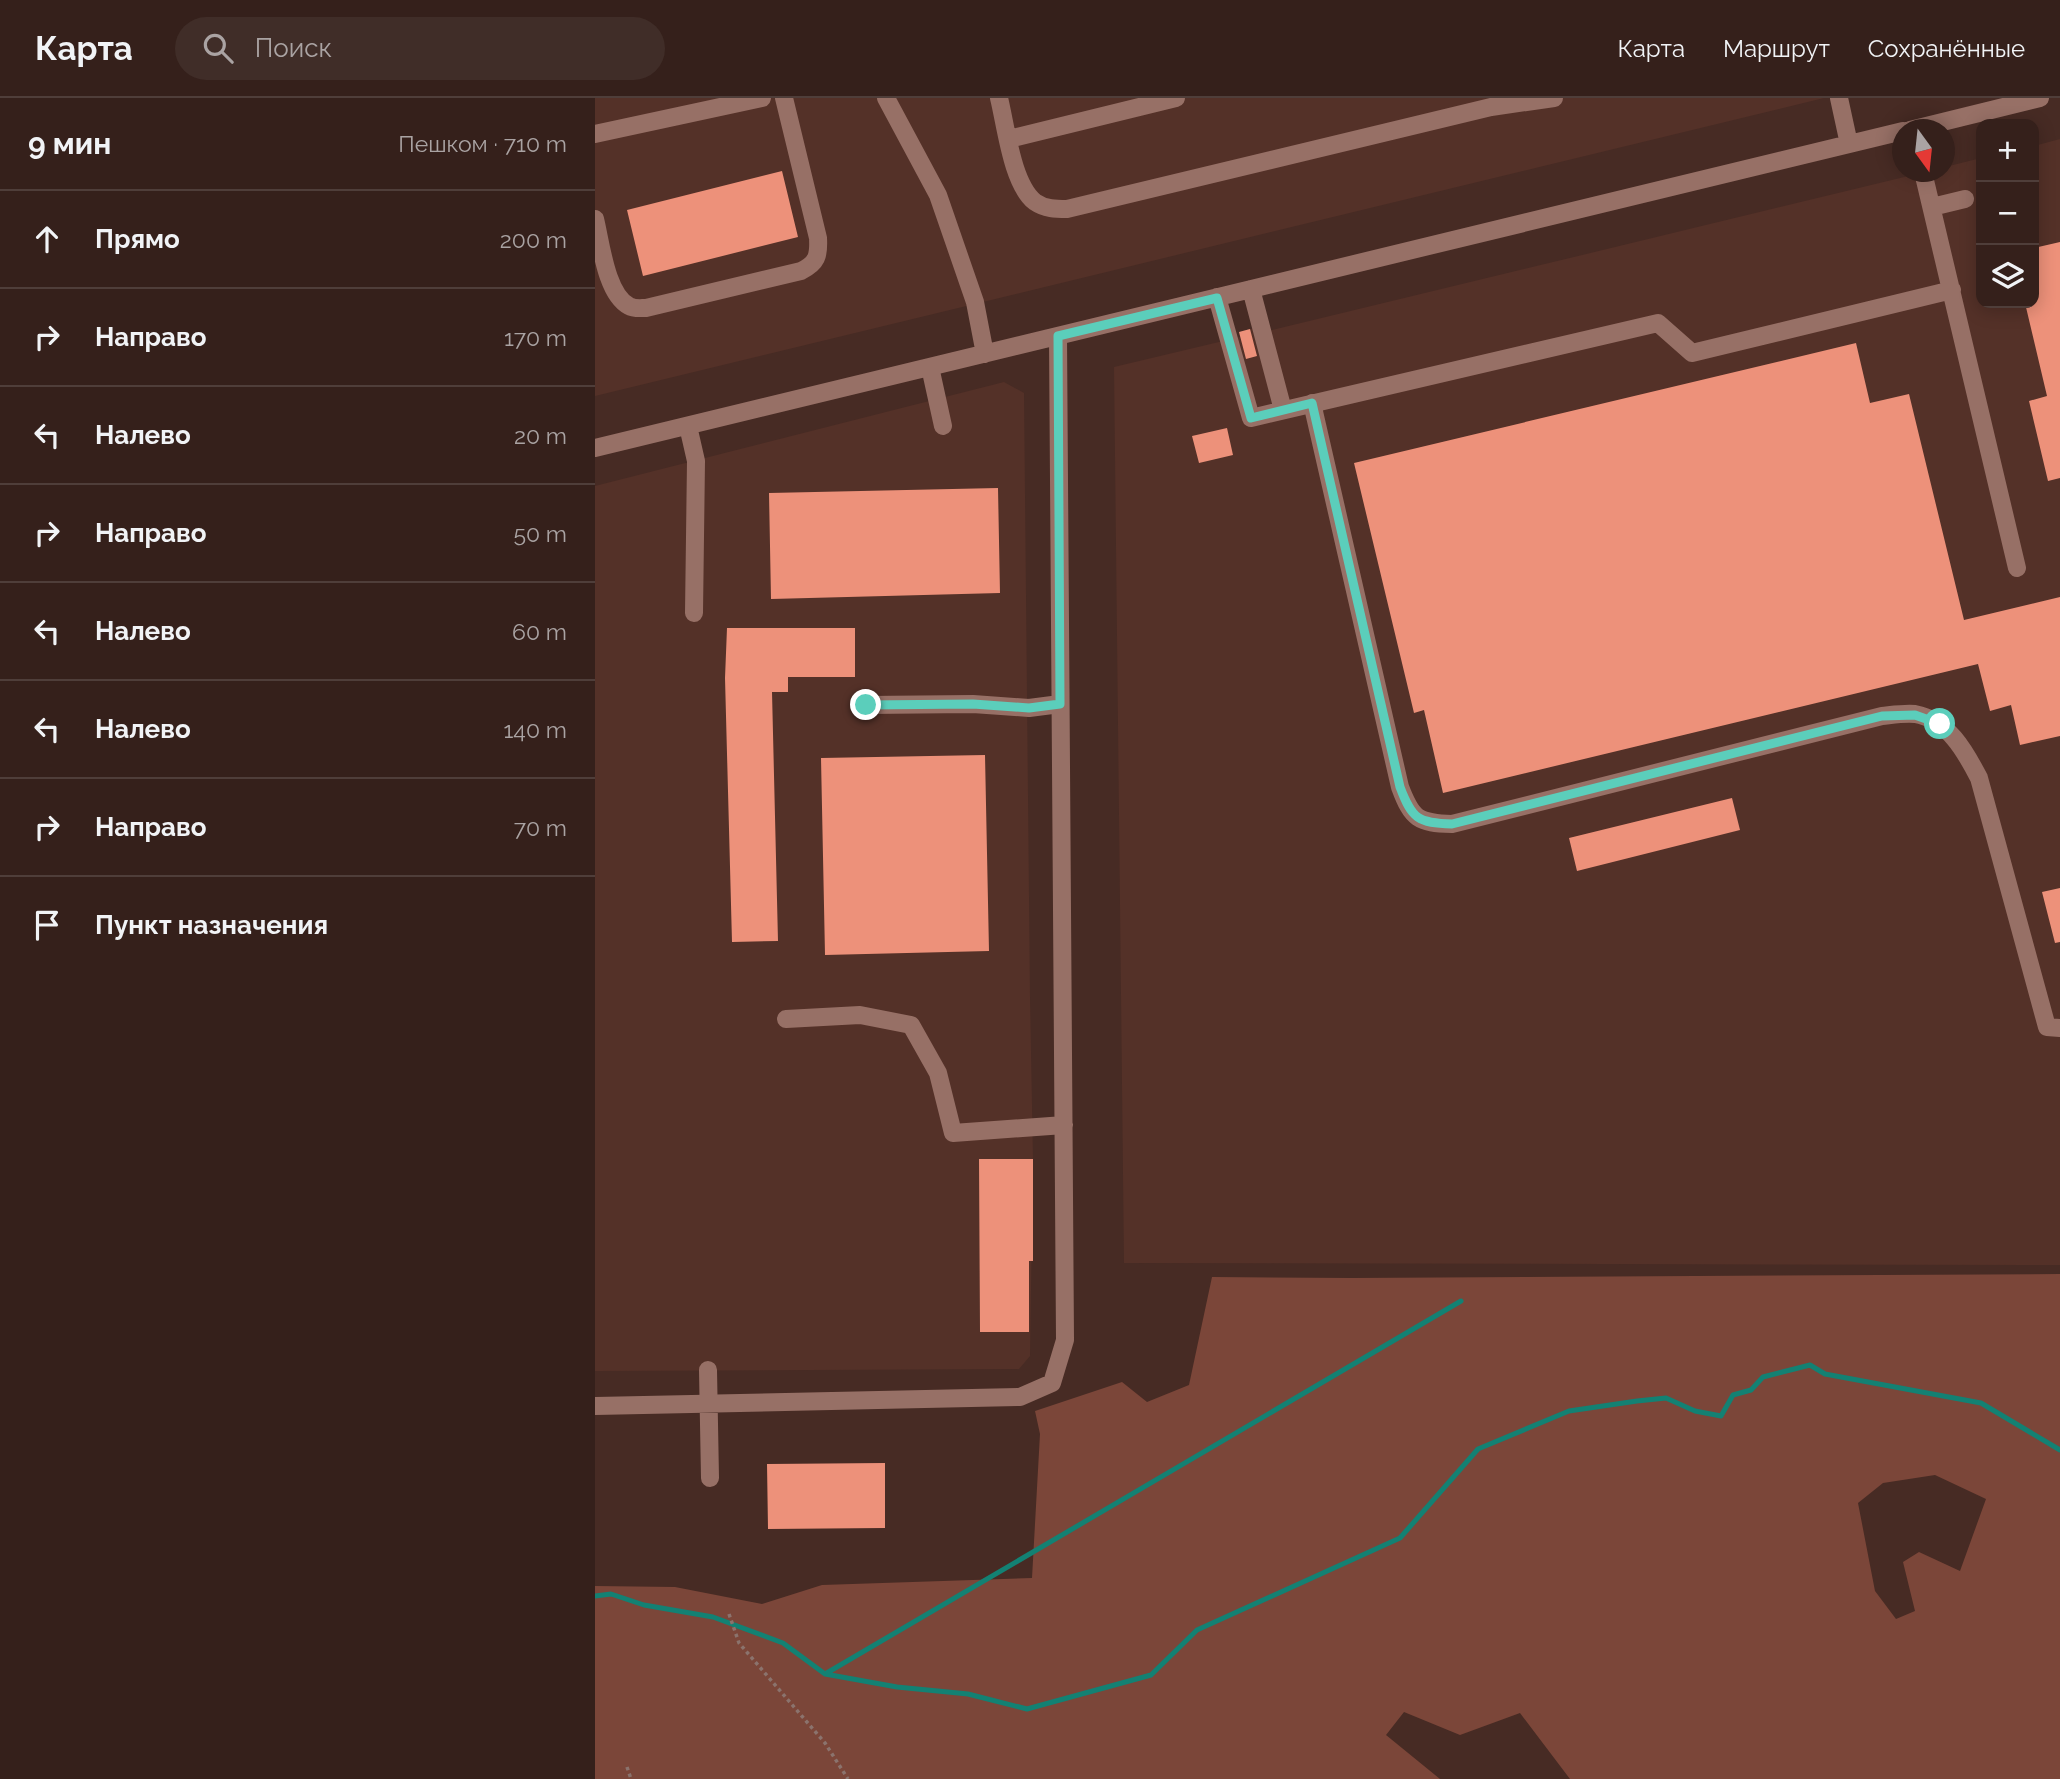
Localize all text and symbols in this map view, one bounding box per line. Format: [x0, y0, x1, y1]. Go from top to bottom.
search box [175, 17, 665, 80]
text: Карта [35, 29, 133, 68]
icon: search [199, 29, 237, 67]
text: Поиск [255, 33, 332, 63]
text: Карта [1617, 34, 1685, 63]
text: Маршрут [1723, 34, 1830, 63]
text: Сохранённые [1868, 34, 2025, 63]
north arrow [1892, 119, 1955, 182]
map controls [1976, 119, 2039, 308]
button: + [1976, 119, 2039, 182]
text: 9 мин [28, 126, 111, 161]
text: Пешком · 710 m [398, 130, 567, 157]
button: − [1976, 182, 2039, 245]
icon: ahead [28, 220, 66, 258]
text: Прямо [95, 224, 180, 254]
text: 200 m [500, 226, 567, 253]
button: layers [1976, 245, 2039, 308]
icon: right [28, 318, 66, 356]
text: Направо [95, 322, 206, 352]
text: 170 m [504, 324, 567, 351]
icon: left [28, 416, 66, 454]
text: Налево [95, 420, 191, 450]
text: 20 m [514, 422, 567, 449]
icon: right [28, 514, 66, 552]
text: Направо [95, 518, 206, 548]
text: 50 m [513, 520, 567, 547]
icon: left [28, 612, 66, 650]
text: Налево [95, 616, 191, 646]
text: 60 m [512, 618, 567, 645]
route end [850, 689, 881, 720]
route start [1924, 708, 1955, 739]
icon: left [28, 710, 66, 748]
text: Налево [95, 714, 191, 744]
text: 140 m [504, 716, 567, 743]
icon: right [28, 808, 66, 846]
text: Направо [95, 812, 206, 842]
text: 70 m [514, 814, 567, 841]
icon: arrive [28, 906, 66, 944]
text: Пункт назначения [95, 910, 328, 940]

